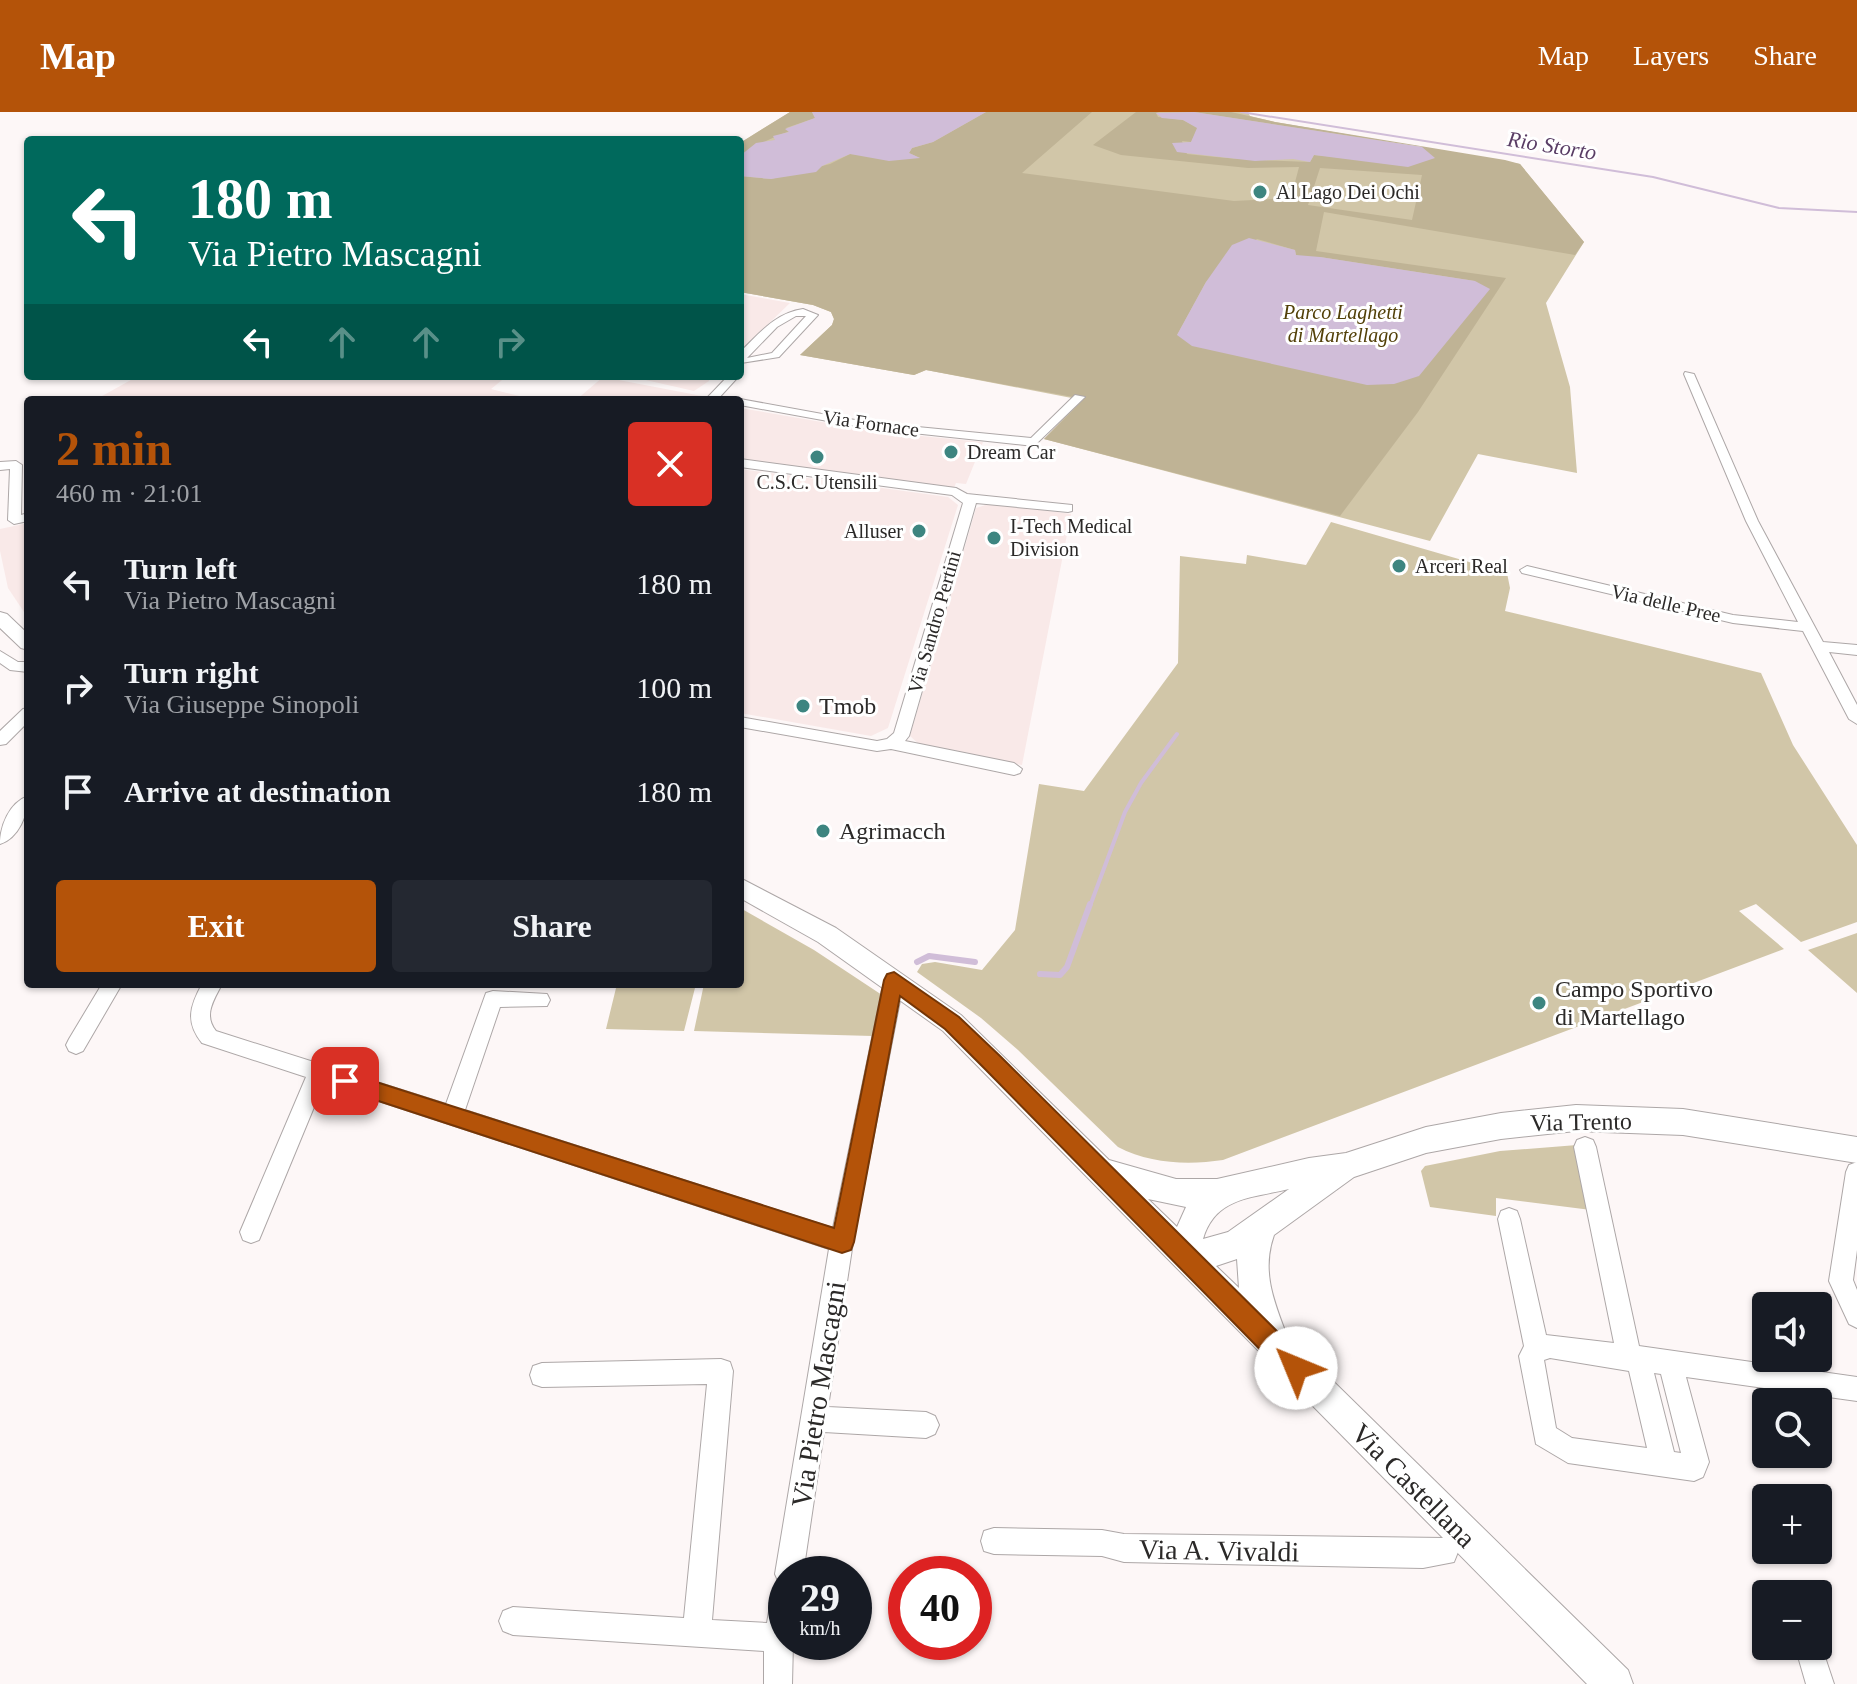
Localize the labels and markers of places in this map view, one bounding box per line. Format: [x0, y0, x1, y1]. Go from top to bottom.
place label: Al Lago Dei Ochi [1276, 181, 1420, 204]
marker: Al Lago Dei Ochi [1251, 183, 1269, 201]
place label: Dream Car [967, 441, 1056, 463]
marker: Dream Car [942, 443, 960, 461]
marker: C.S.C. Utensili [808, 448, 826, 466]
place label: C.S.C. Utensili [756, 471, 878, 493]
place label: I-Tech Medical Division [1010, 515, 1133, 560]
place label: Alluser [844, 520, 903, 542]
marker: Alluser [910, 522, 928, 540]
marker: I-Tech Medical Division [985, 529, 1003, 547]
place label: Arceri Real [1415, 555, 1508, 577]
marker: Arceri Real [1390, 557, 1408, 575]
place label: Tmob [819, 693, 876, 719]
marker: Tmob [794, 697, 812, 715]
place label: Agrimacch [839, 818, 946, 844]
marker: Agrimacch [814, 822, 832, 840]
place label: Campo Sportivo di Martellago [1555, 976, 1713, 1030]
marker: Campo Sportivo di Martellago [1530, 994, 1548, 1012]
pin [311, 1047, 379, 1115]

